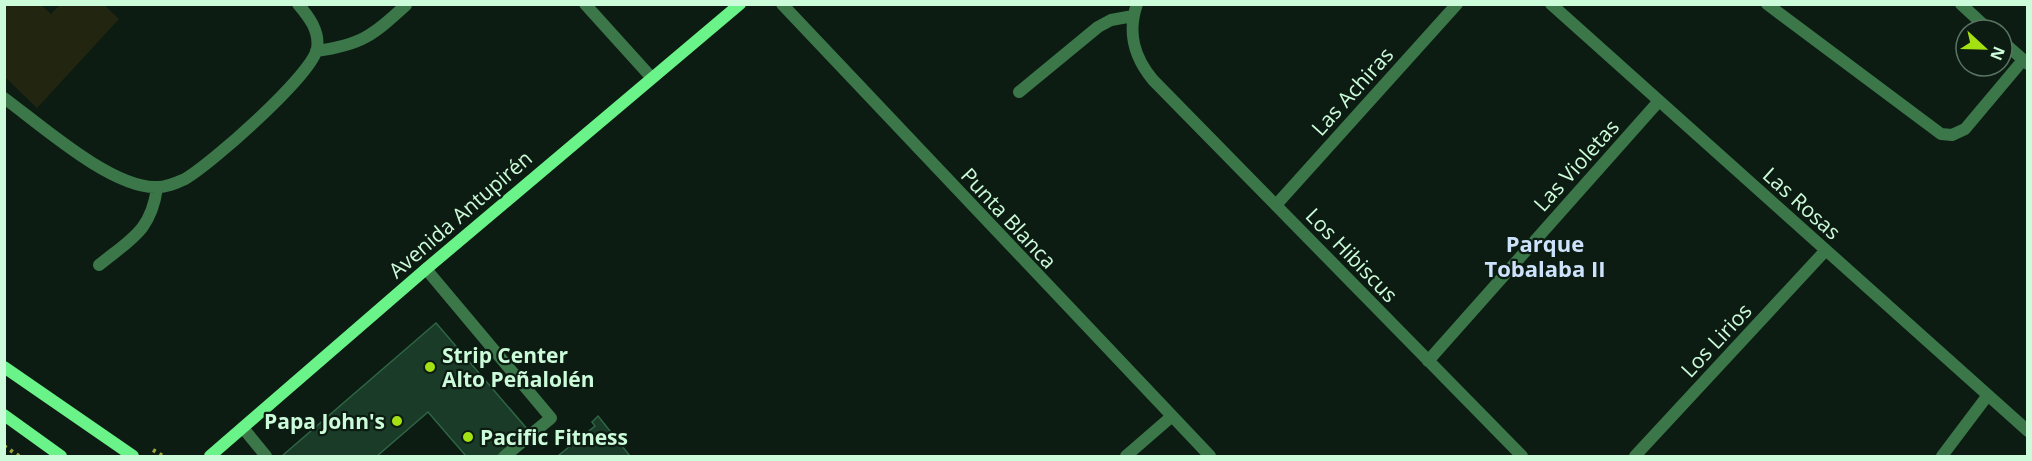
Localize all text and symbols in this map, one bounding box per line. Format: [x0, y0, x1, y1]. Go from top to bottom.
north arrow [1954, 18, 2014, 78]
street label: Las Achiras [1305, 41, 1399, 141]
text: N [1985, 43, 2011, 64]
street label: Las Violetas [1527, 113, 1625, 217]
street label: Avenida Antupirén [382, 144, 538, 284]
street label: Las Rosas [1757, 161, 1847, 245]
street label: Punta Blanca [955, 162, 1063, 274]
street label: Los Hibiscus [1300, 202, 1404, 308]
district label: Parque Tobalaba II [1484, 228, 1606, 283]
street label: Los Lirios [1674, 297, 1758, 383]
place label: Strip Center Alto Peñalolén [442, 341, 595, 393]
marker: Strip Center Alto Peñalolén [423, 360, 437, 374]
place label: Papa John's [264, 407, 385, 435]
marker: Papa John's [390, 414, 404, 428]
place label: Pacific Fitness [480, 423, 628, 451]
marker: Pacific Fitness [461, 430, 475, 444]

